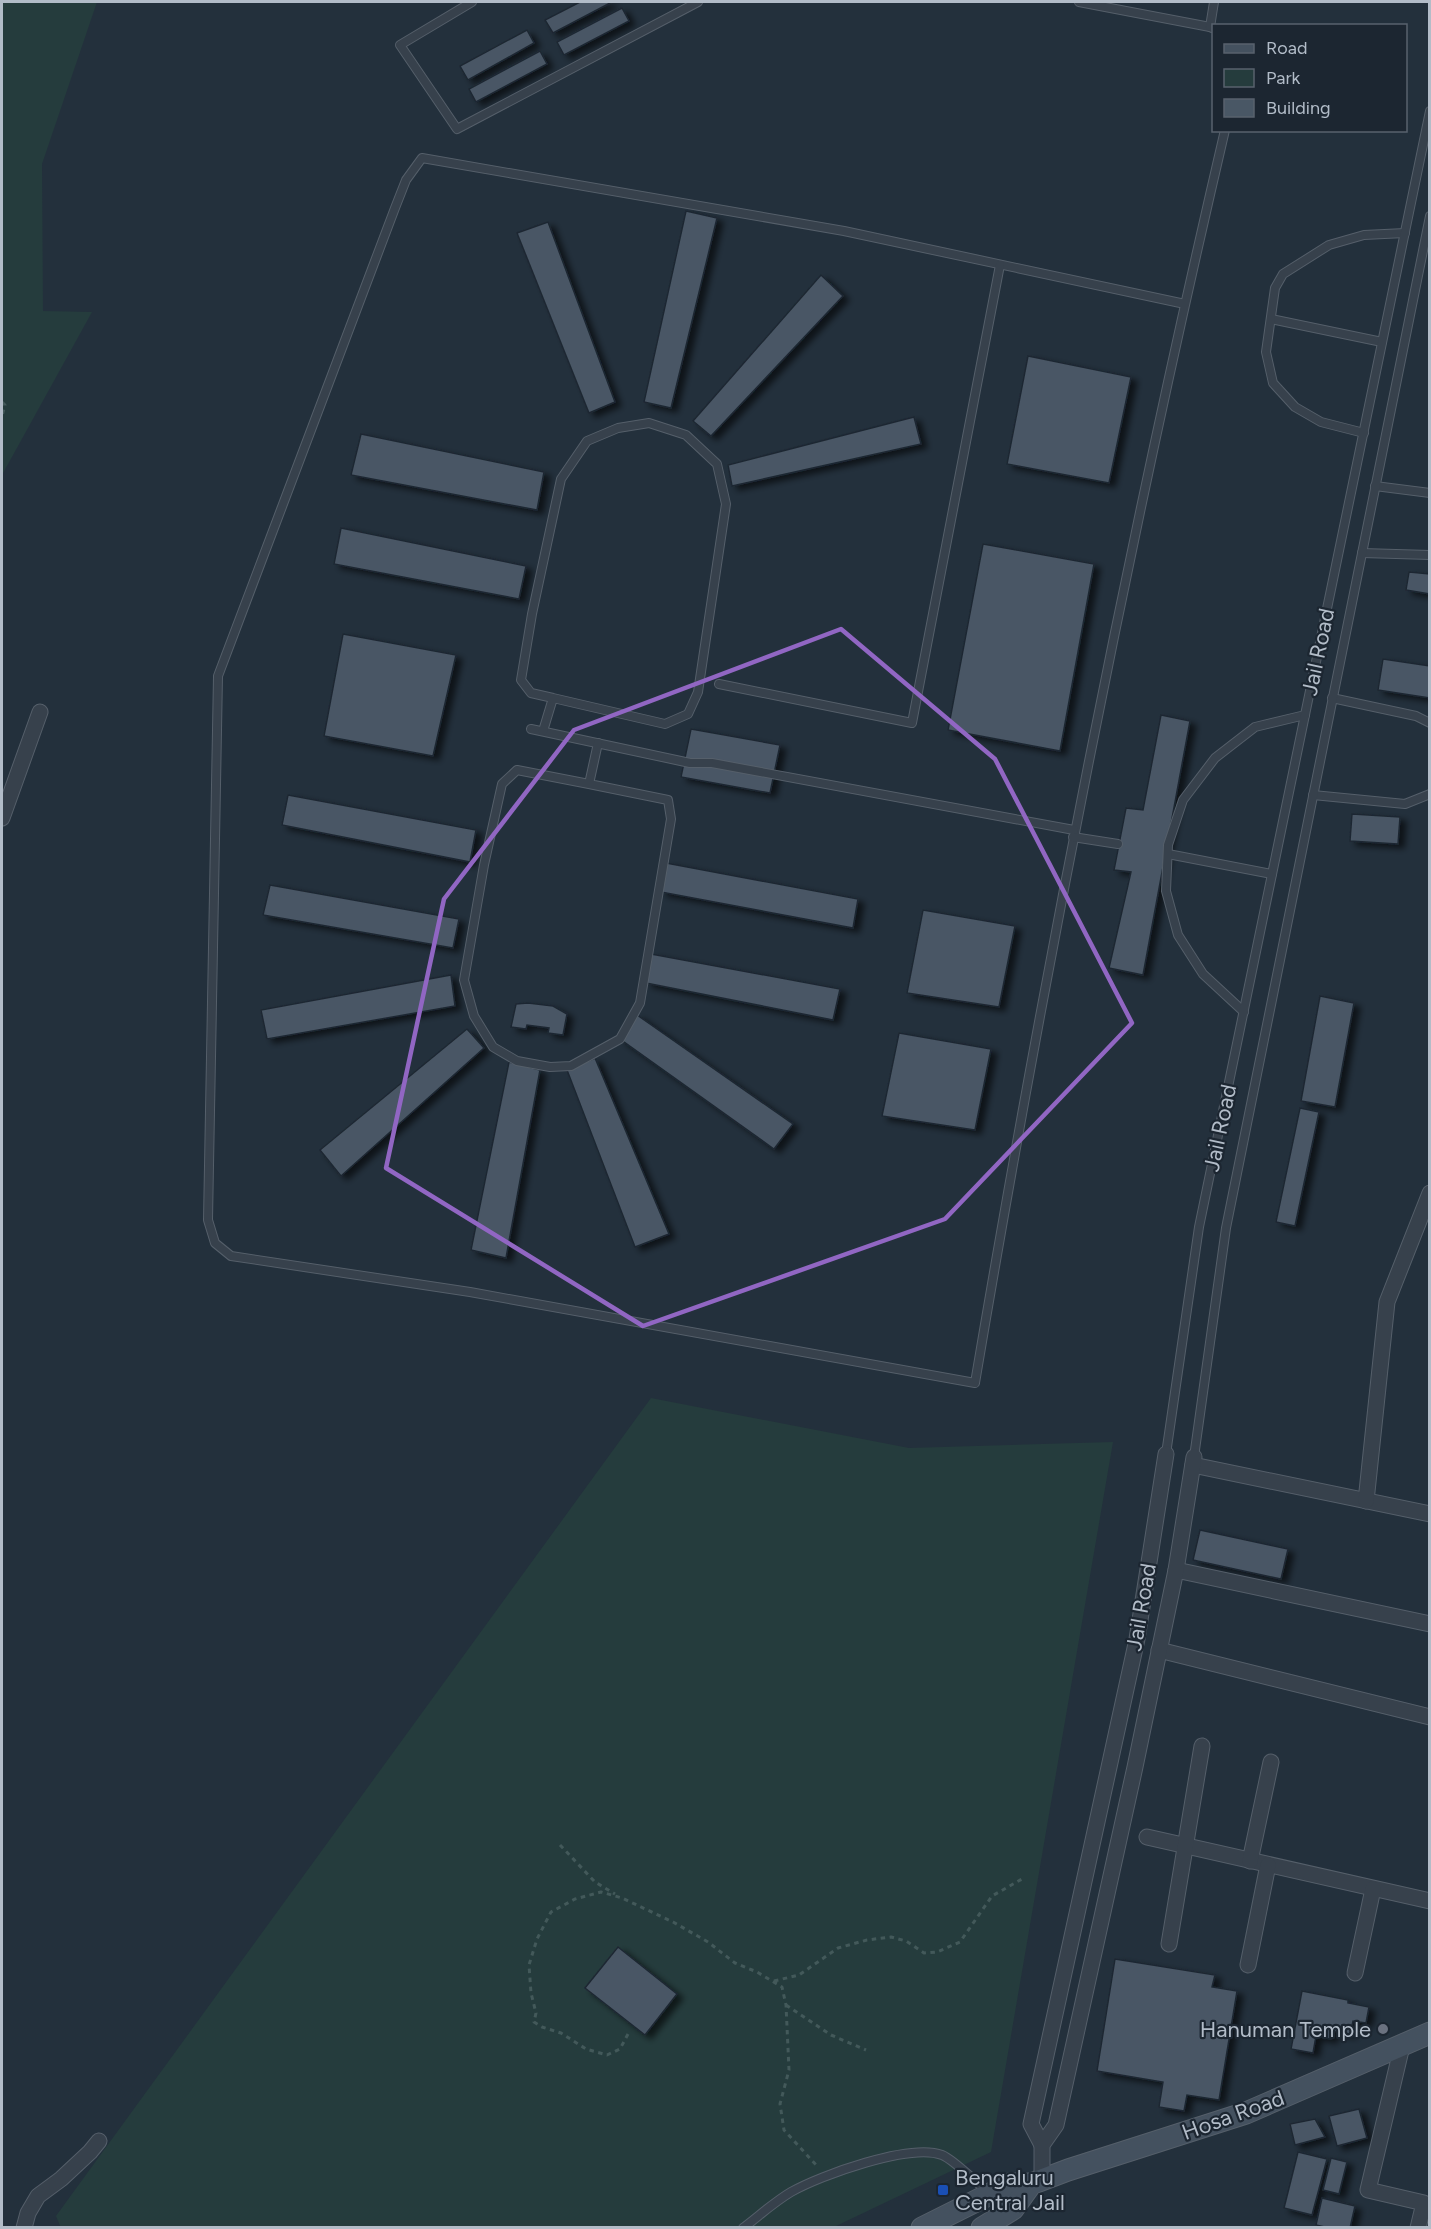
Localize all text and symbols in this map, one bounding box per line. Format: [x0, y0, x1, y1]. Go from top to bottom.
legend [1212, 24, 1407, 132]
text: Road [1266, 37, 1307, 59]
text: Park [1266, 67, 1301, 89]
text: Building [1266, 97, 1331, 119]
street label: Jail Road [1296, 606, 1340, 698]
street label: Jail Road [1198, 1082, 1242, 1174]
street label: Jail Road [1120, 1561, 1162, 1653]
place label: Hanuman Temple [1200, 2016, 1371, 2043]
marker: Hanuman Temple [1376, 2022, 1390, 2036]
street label: Hosa Road [1178, 2084, 1288, 2146]
place label: Bengaluru Central Jail [955, 2164, 1065, 2216]
marker: Bengaluru Central Jail [936, 2183, 950, 2197]

